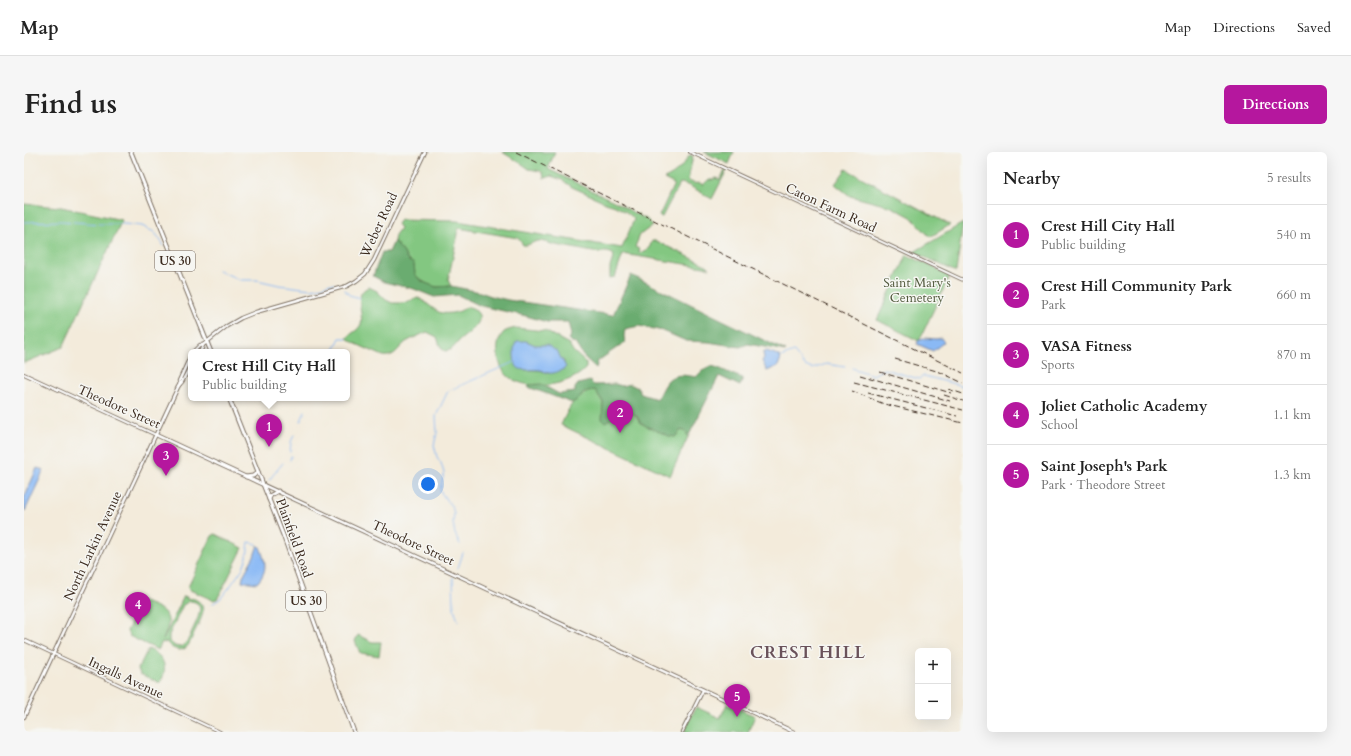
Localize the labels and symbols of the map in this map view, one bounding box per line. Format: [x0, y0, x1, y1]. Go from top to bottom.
street label: Caton Farm Road [783, 179, 879, 237]
street label: Weber Road [356, 189, 402, 261]
road number: US 30 [155, 251, 195, 271]
park label: Saint Mary's Cemetery [883, 274, 951, 307]
street label: Theodore Street [75, 381, 163, 433]
pin: 2 [607, 400, 633, 433]
pin: 1 [256, 414, 282, 447]
pin: 3 [153, 443, 179, 476]
your location [418, 474, 438, 494]
street label: North Larkin Avenue [60, 488, 126, 604]
street label: Plainfield Road [271, 496, 317, 580]
street label: Theodore Street [369, 516, 457, 570]
road number: US 30 [286, 591, 326, 611]
pin: 4 [125, 592, 151, 625]
district label: CREST HILL [750, 641, 866, 664]
street label: Ingalls Avenue [85, 653, 167, 703]
pin: 5 [724, 684, 750, 717]

